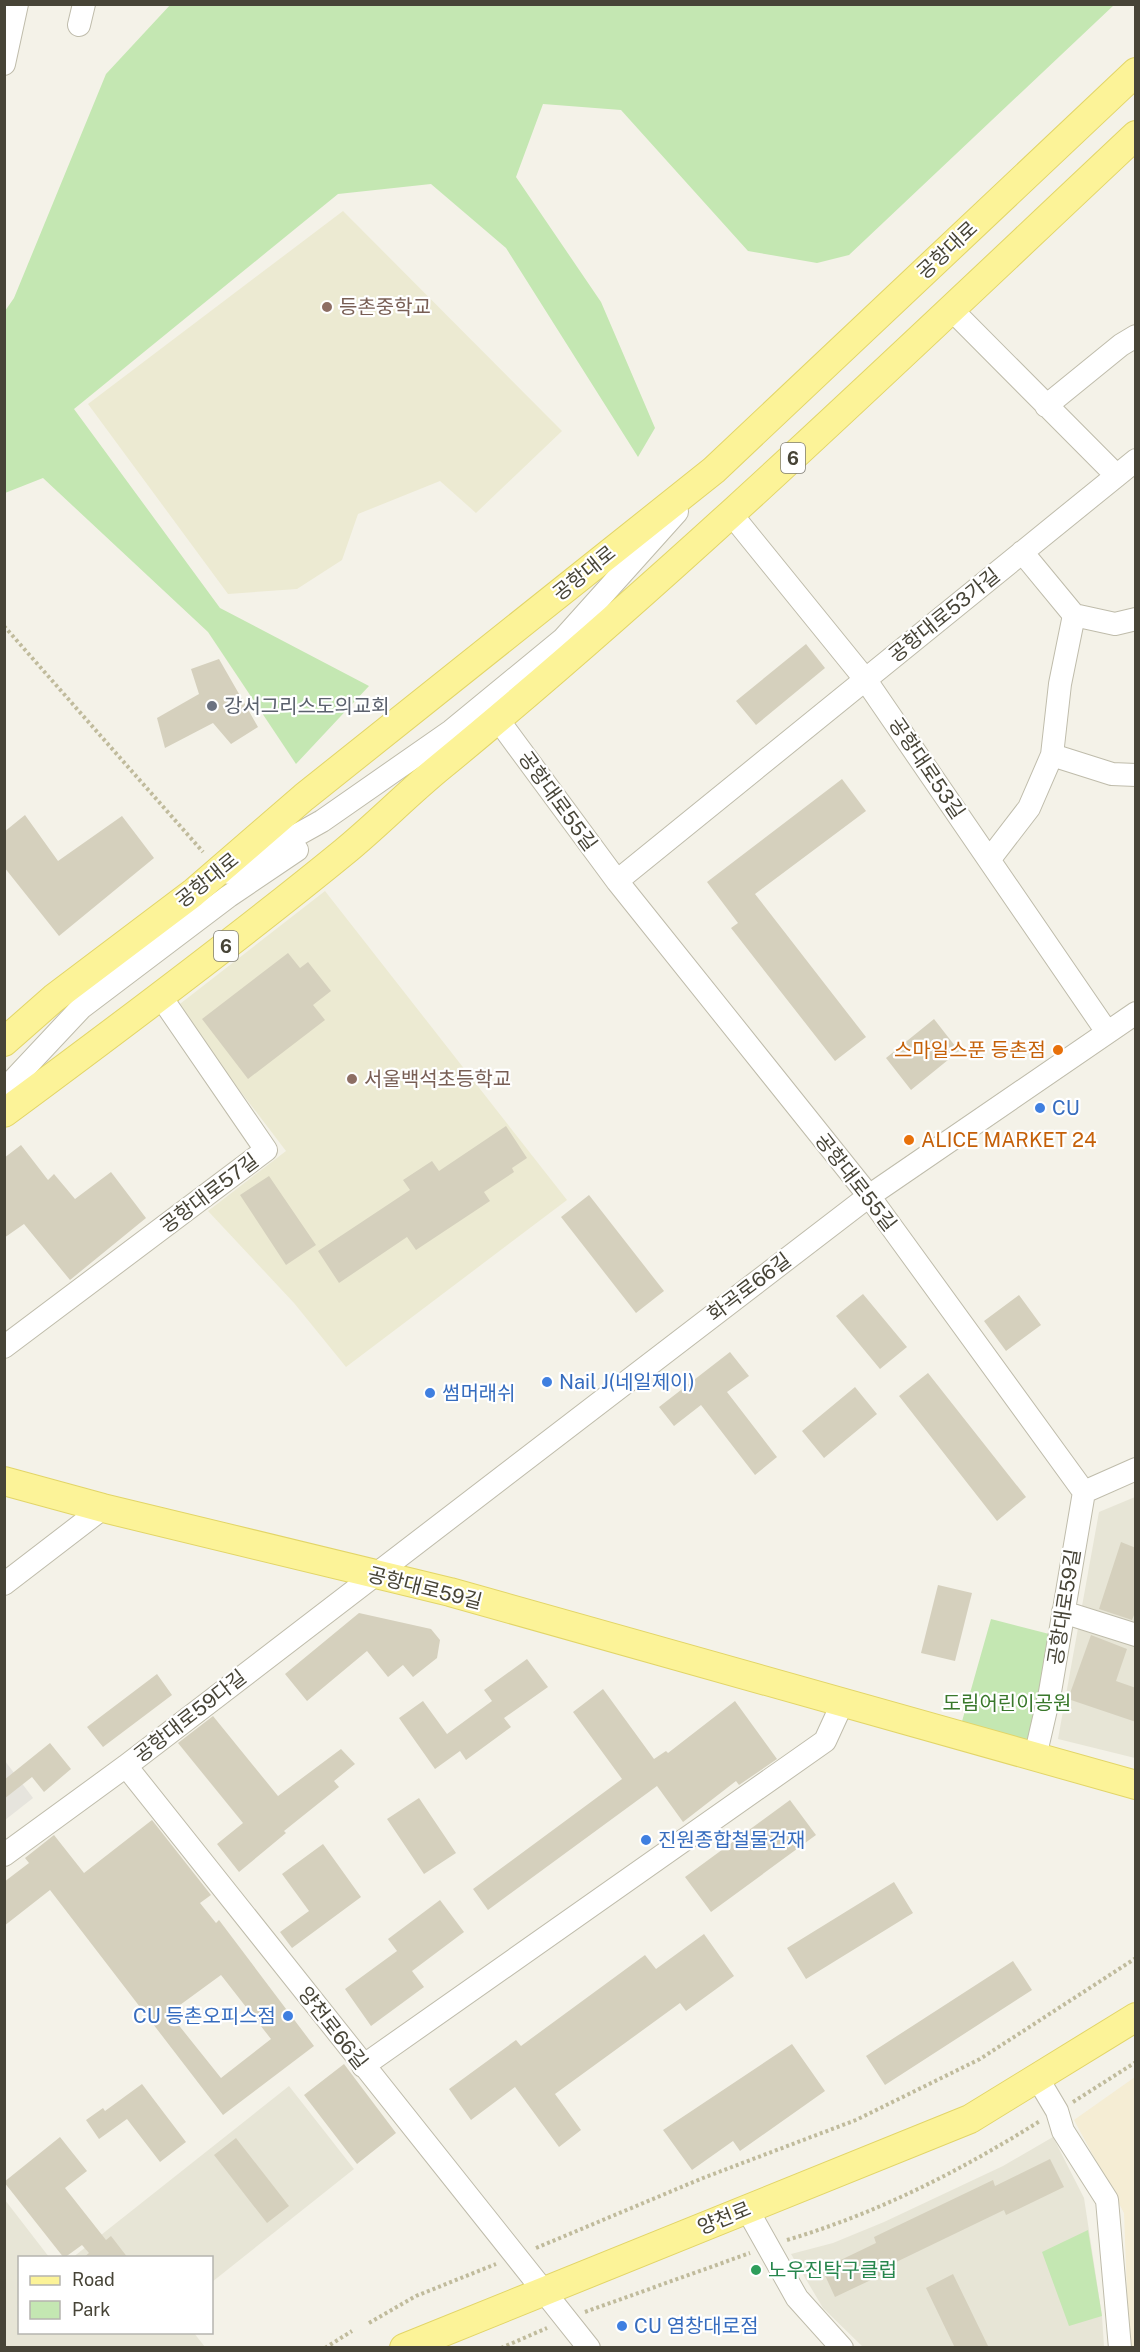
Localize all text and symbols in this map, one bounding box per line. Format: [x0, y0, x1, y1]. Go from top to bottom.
street label: 공항대로 [912, 216, 982, 284]
place label: 등촌중학교 [339, 295, 431, 319]
marker: 등촌중학교 [320, 300, 334, 314]
road number: 6 [781, 443, 805, 473]
street label: 공항대로 [548, 541, 620, 605]
street label: 공항대로53가길 [884, 563, 1004, 667]
place label: 강서그리스도의교회 [224, 694, 390, 718]
marker: 강서그리스도의교회 [205, 699, 219, 713]
street label: 공항대로53길 [884, 713, 970, 823]
street label: 공항대로55길 [514, 746, 602, 856]
street label: 공항대로 [171, 848, 243, 912]
road number: 6 [214, 931, 238, 961]
place label: 스마일스푼 등촌점 [894, 1038, 1046, 1062]
marker: 스마일스푼 등촌점 [1051, 1043, 1065, 1057]
place label: 서울백석초등학교 [364, 1067, 511, 1091]
marker: 서울백석초등학교 [345, 1072, 359, 1086]
place label: CU [1052, 1096, 1080, 1120]
marker: CU [1033, 1101, 1047, 1115]
street label: 공항대로55길 [810, 1128, 902, 1236]
place label: ALICE MARKET 24 [921, 1128, 1097, 1152]
marker: ALICE MARKET 24 [902, 1133, 916, 1147]
street label: 공항대로57길 [155, 1148, 263, 1238]
street label: 화곡로66길 [702, 1248, 796, 1326]
place label: Nail J(네일제이) [559, 1370, 695, 1394]
marker: Nail J(네일제이) [540, 1375, 554, 1389]
place label: 썸머래쉬 [442, 1381, 516, 1405]
marker: 썸머래쉬 [423, 1386, 437, 1400]
street label: 공항대로59길 [1043, 1547, 1085, 1667]
street label: 공항대로59길 [365, 1562, 485, 1614]
street label: 공항대로59다길 [129, 1665, 251, 1767]
park label: 도림어린이공원 [943, 1691, 1071, 1715]
place label: 진원종합철물건재 [658, 1828, 805, 1852]
marker: 진원종합철물건재 [639, 1833, 653, 1847]
street label: 양천로66길 [293, 1982, 373, 2074]
place label: CU 등촌오피스점 [133, 2004, 276, 2028]
marker: CU 등촌오피스점 [281, 2009, 295, 2023]
street label: 양천로 [694, 2197, 754, 2239]
legend [18, 2256, 213, 2334]
place label: 노우진탁구클럽 [768, 2258, 897, 2282]
marker: 노우진탁구클럽 [749, 2263, 763, 2277]
text: Road [72, 2269, 115, 2290]
text: Park [72, 2299, 110, 2320]
place label: CU 염창대로점 [634, 2314, 759, 2338]
marker: CU 염창대로점 [615, 2319, 629, 2333]

